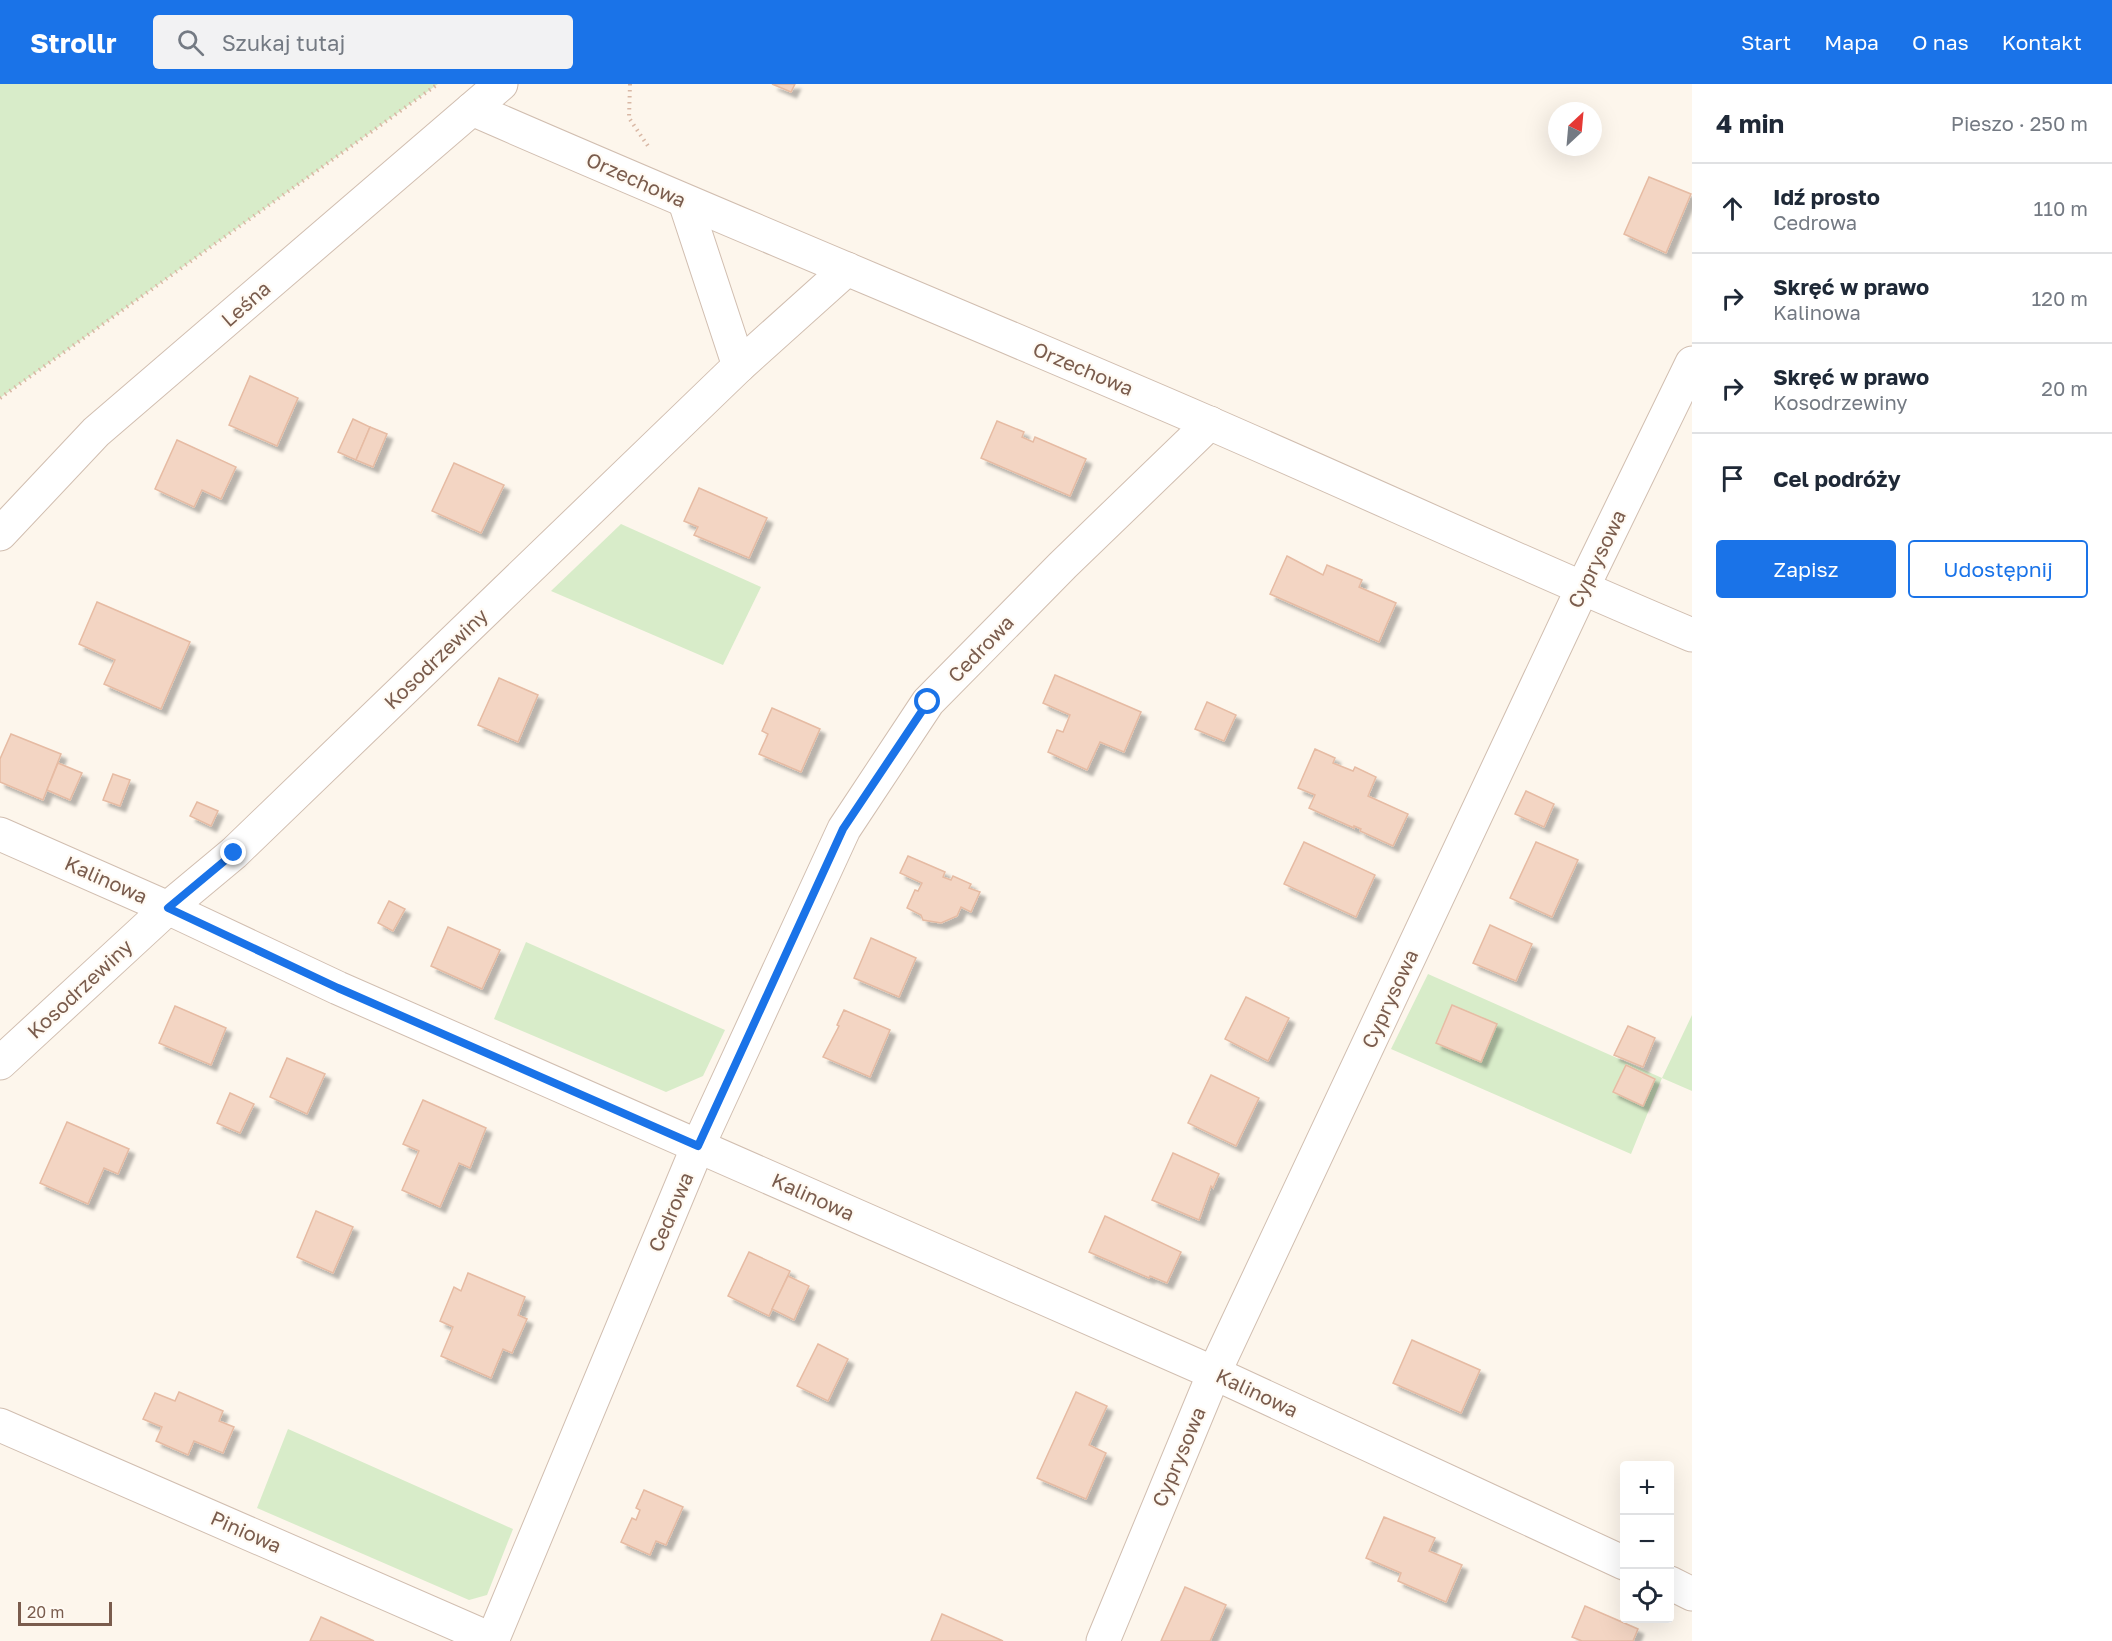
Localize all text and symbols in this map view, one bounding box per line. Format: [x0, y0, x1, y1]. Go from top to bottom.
search box [153, 15, 573, 69]
text: Strollr [30, 26, 117, 59]
icon: search [174, 26, 207, 59]
text: Szukaj tutaj [222, 29, 345, 56]
text: Start [1741, 29, 1791, 55]
text: Mapa [1824, 29, 1879, 55]
text: O nas [1912, 29, 1969, 55]
text: Kontakt [2002, 29, 2082, 55]
north arrow [1548, 102, 1602, 156]
text: 4 min [1716, 108, 1784, 139]
text: Pieszo · 250 m [1951, 111, 2088, 135]
street label: Orzechowa [583, 146, 690, 212]
text: Idź prosto [1773, 183, 1880, 210]
icon: ahead [1716, 192, 1749, 225]
text: 110 m [2034, 196, 2088, 220]
text: Cedrowa [1773, 210, 1857, 234]
text: Skręć w prawo [1773, 273, 1929, 300]
street label: Leśna [216, 275, 275, 331]
icon: right [1716, 282, 1749, 315]
text: 120 m [2032, 286, 2088, 310]
text: Kalinowa [1773, 300, 1861, 324]
street label: Orzechowa [1030, 336, 1137, 400]
text: Skręć w prawo [1773, 363, 1929, 390]
icon: right [1716, 372, 1749, 405]
text: 20 m [2041, 376, 2088, 400]
text: Kosodrzewiny [1773, 390, 1908, 414]
icon: arrive [1716, 462, 1749, 495]
text: Cel podróży [1773, 465, 1901, 492]
street label: Cyprysowa [1562, 506, 1630, 612]
button: Zapisz [1716, 540, 1896, 598]
button: Udostępnij [1908, 540, 2088, 598]
street label: Kosodrzewiny [379, 603, 492, 714]
street label: Cedrowa [942, 610, 1018, 687]
route start [914, 688, 940, 714]
route end [220, 839, 246, 865]
street label: Kalinowa [61, 850, 151, 908]
street label: Kosodrzewiny [22, 934, 137, 1043]
street label: Cyprysowa [1356, 945, 1422, 1052]
street label: Kalinowa [768, 1167, 858, 1225]
street label: Cedrowa [643, 1168, 698, 1255]
street label: Kalinowa [1213, 1363, 1302, 1422]
street label: Cyprysowa [1146, 1403, 1210, 1510]
map controls [1620, 1461, 1674, 1623]
button: + [1620, 1461, 1674, 1515]
street label: Piniowa [207, 1505, 286, 1557]
button: − [1620, 1515, 1674, 1569]
button: locate [1620, 1569, 1674, 1623]
scale bar [18, 1599, 112, 1626]
text: 20 m [27, 1602, 64, 1622]

